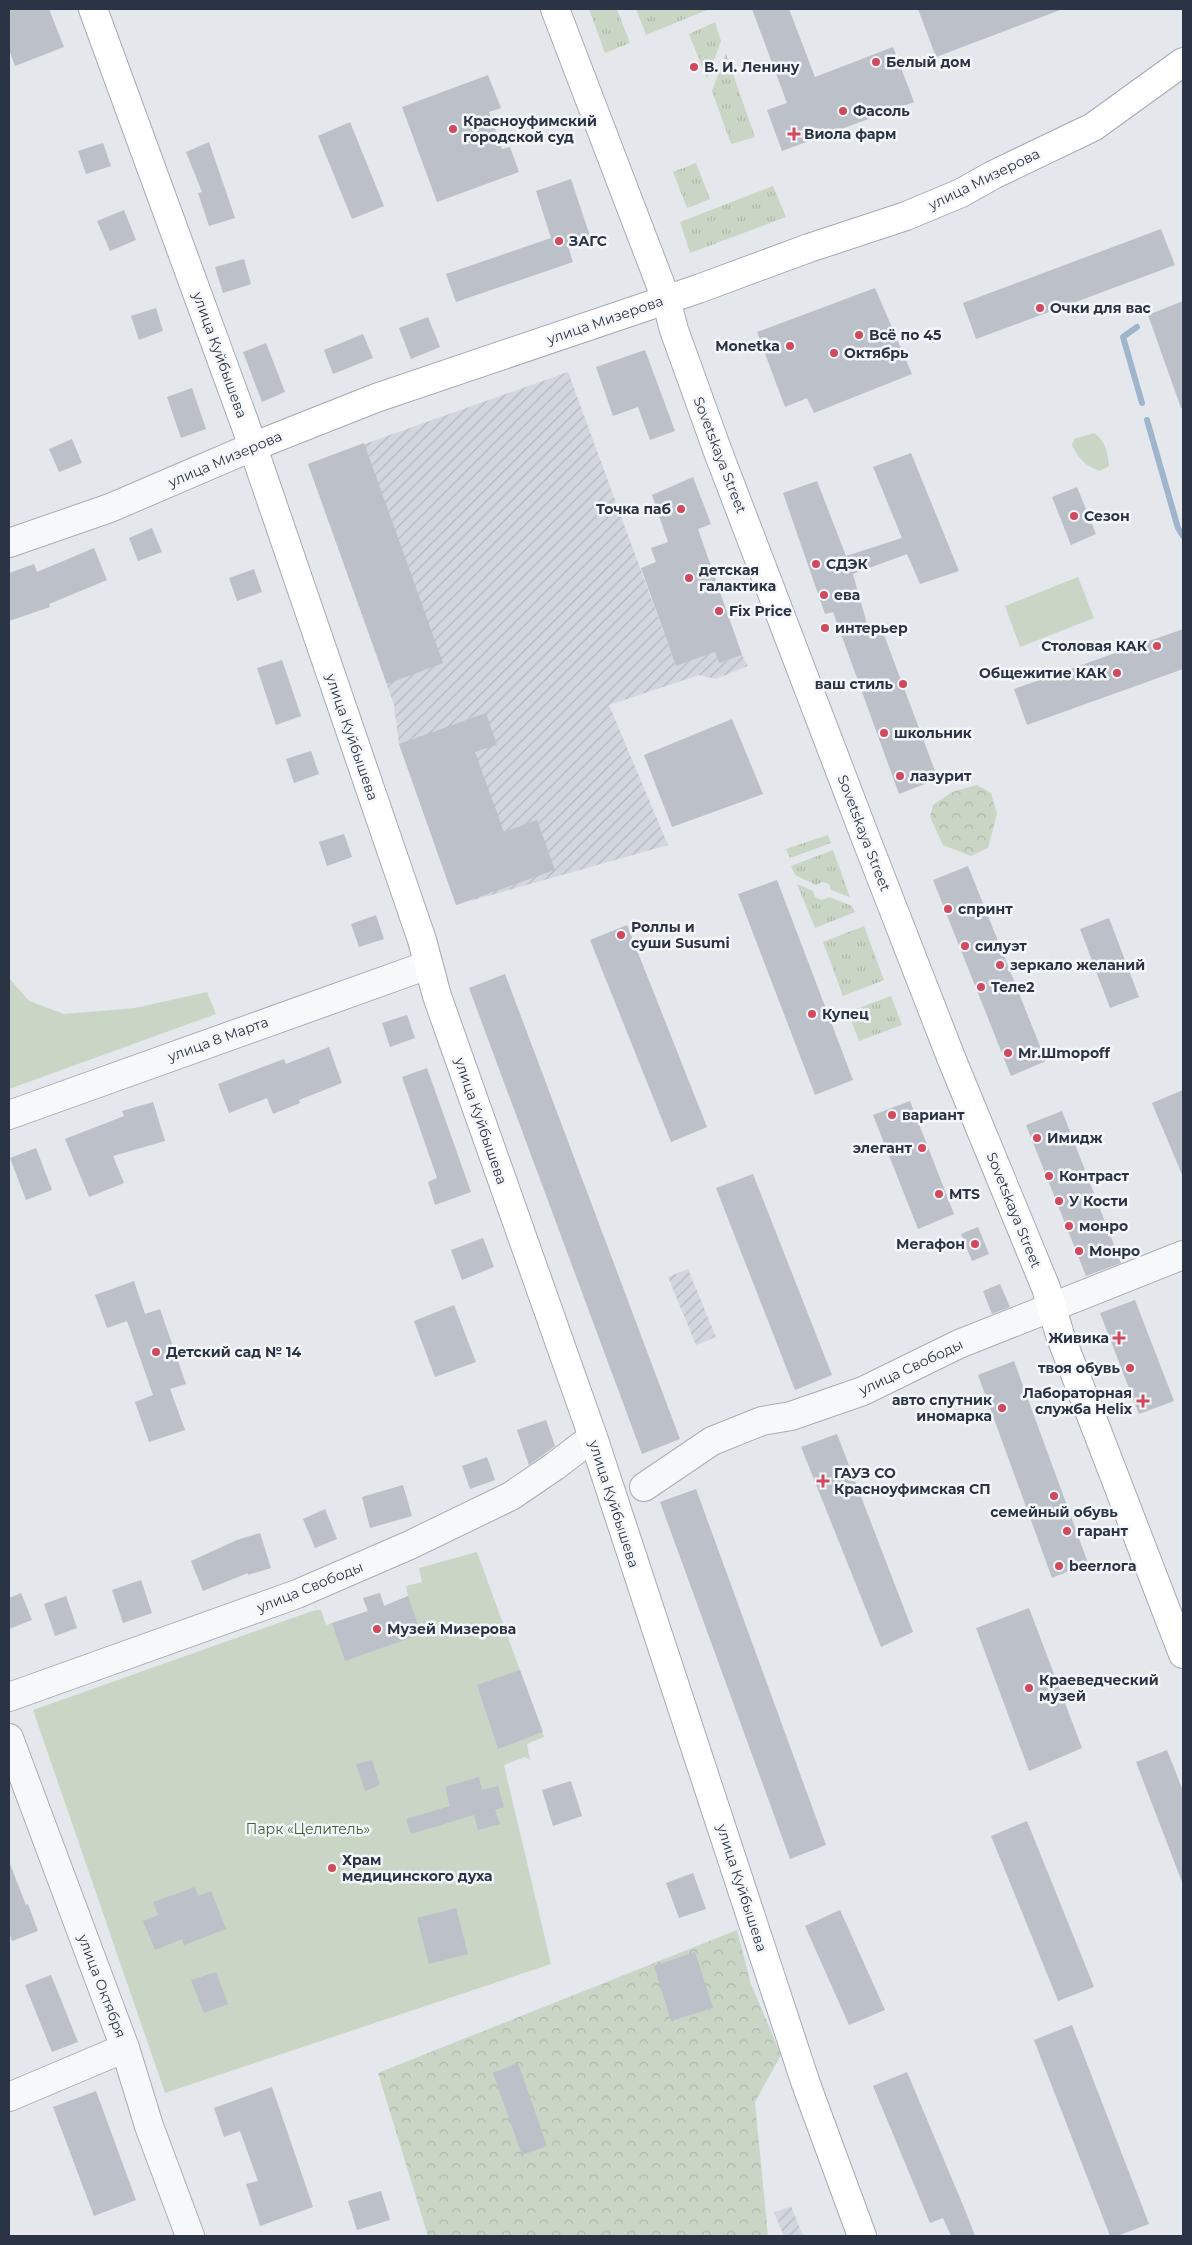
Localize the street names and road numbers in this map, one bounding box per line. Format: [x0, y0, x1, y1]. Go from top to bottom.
street label: улица Мизерова [924, 144, 1043, 214]
street label: улица Куйбышева [188, 289, 251, 420]
street label: улица Мизерова [544, 292, 666, 349]
street label: Sovetskaya Street [689, 394, 751, 516]
street label: улица Мизерова [164, 427, 285, 491]
street label: улица Куйбышева [322, 670, 382, 803]
street label: Sovetskaya Street [833, 772, 895, 894]
street label: улица 8 Марта [164, 1012, 271, 1066]
street label: улица Куйбышева [451, 1054, 511, 1187]
street label: Sovetskaya Street [983, 1149, 1046, 1271]
street label: улица Свободы [855, 1335, 966, 1399]
street label: улица Куйбышева [585, 1437, 643, 1570]
street label: улица Свободы [253, 1557, 366, 1617]
street label: улица Куйбышева [713, 1821, 771, 1954]
street label: улица Октября [74, 1931, 130, 2040]

